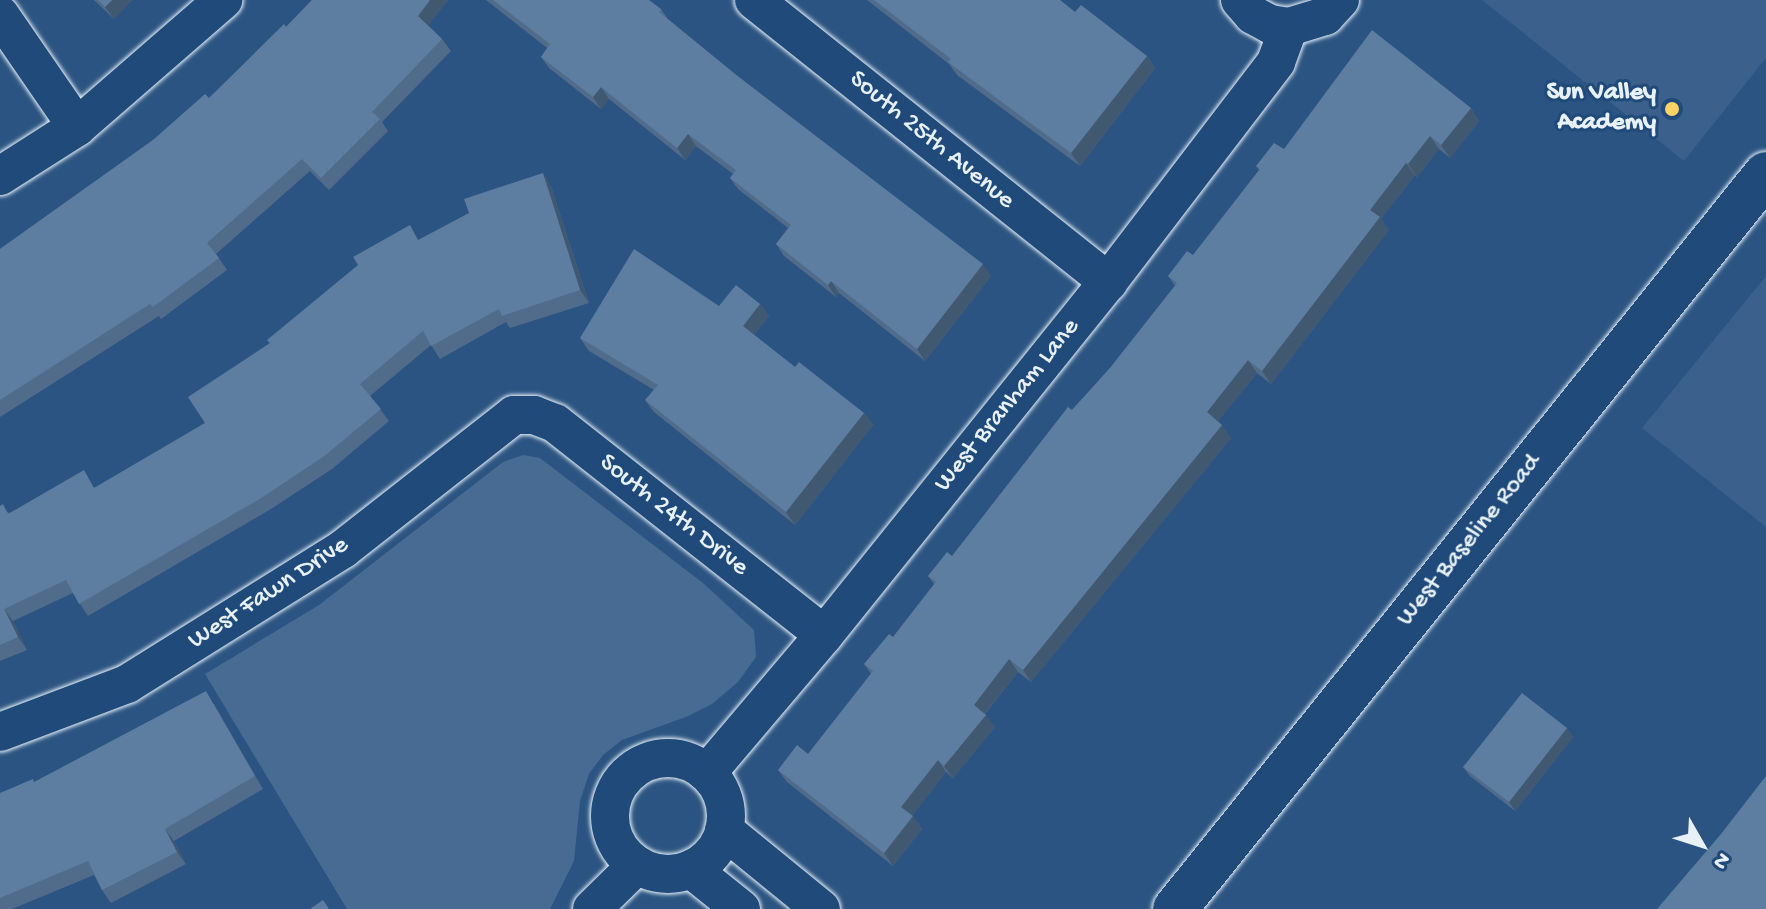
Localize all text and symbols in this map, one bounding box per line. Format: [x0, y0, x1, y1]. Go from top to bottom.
street label: South 25th Avenue [842, 65, 1020, 217]
place label: Sun Valley Academy [1547, 78, 1656, 140]
marker: Sun Valley Academy [1663, 100, 1681, 118]
street label: West Branham Lane [929, 313, 1087, 499]
street label: South 24th Drive [592, 448, 754, 584]
street label: West Baseline Road [1391, 449, 1549, 633]
street label: West Fawn Drive [183, 531, 355, 657]
north arrow [1662, 805, 1742, 885]
text: N [1706, 846, 1735, 874]

